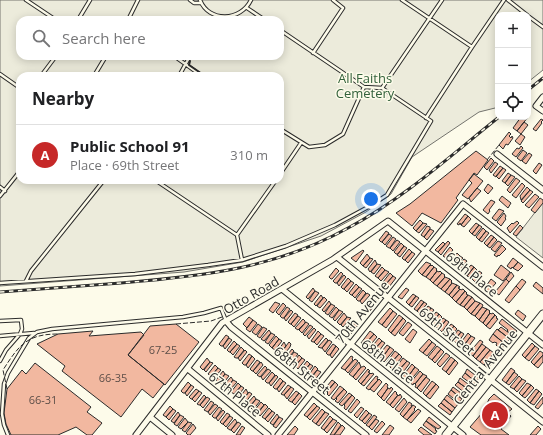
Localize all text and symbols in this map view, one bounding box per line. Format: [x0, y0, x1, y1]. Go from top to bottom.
map controls [495, 12, 531, 120]
button: + [495, 12, 531, 48]
search box [16, 16, 284, 60]
icon: search [30, 27, 52, 49]
text: Search here [62, 28, 146, 48]
button: − [495, 48, 531, 84]
park label: All Faiths Cemetery [336, 69, 395, 102]
button: locate [495, 84, 531, 120]
text: Nearby [32, 87, 94, 110]
text: Public School 91 [70, 136, 190, 156]
text: A [41, 146, 49, 164]
text: 310 m [230, 146, 268, 164]
text: Place · 69th Street [70, 156, 179, 174]
your location [361, 189, 381, 209]
street label: 69th Place [442, 247, 502, 301]
street label: Otto Road [220, 272, 282, 318]
street label: 70th Avenue [331, 277, 393, 347]
street label: 69th Street [415, 303, 479, 359]
street label: Central Avenue [449, 325, 521, 409]
street label: 68th Place [358, 335, 418, 387]
house number: 67-25 [149, 342, 177, 357]
street label: 68th Street [270, 342, 334, 398]
street label: 67th Place [205, 367, 265, 421]
house number: 66-35 [99, 370, 127, 385]
house number: 66-31 [29, 392, 57, 407]
pin: A [482, 400, 508, 430]

